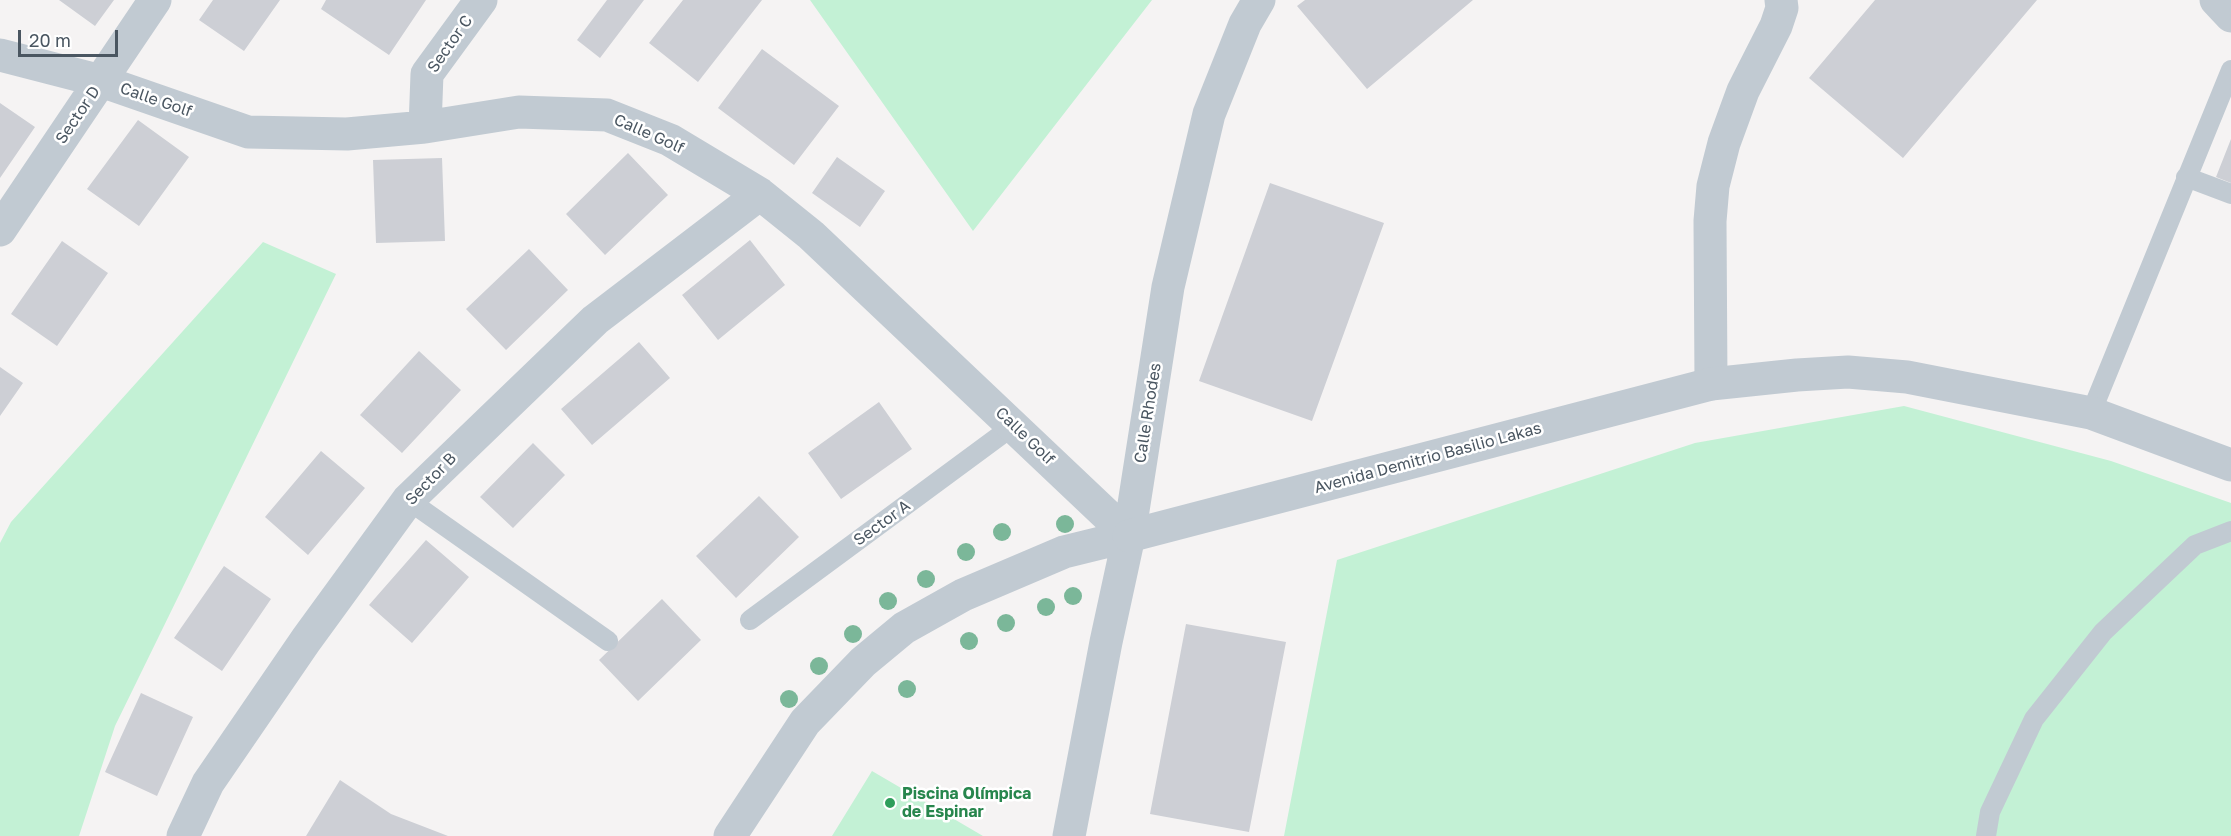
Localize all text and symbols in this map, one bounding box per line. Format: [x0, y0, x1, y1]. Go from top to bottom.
street label: Sector C [423, 12, 477, 76]
scale bar [21, 18, 122, 56]
text: 20 m [29, 29, 71, 51]
street label: Calle Golf [118, 79, 194, 121]
street label: Sector D [52, 82, 104, 148]
street label: Calle Golf [611, 110, 687, 158]
street label: Calle Rhodes [1131, 362, 1165, 464]
street label: Calle Golf [991, 403, 1059, 469]
street label: Avenida Demitrio Basilio Lakas [1312, 418, 1544, 498]
street label: Sector B [401, 449, 461, 509]
street label: Sector A [850, 496, 914, 550]
place label: Piscina Olímpica de Espinar [902, 784, 1031, 822]
marker: Piscina Olímpica de Espinar [883, 796, 897, 810]

